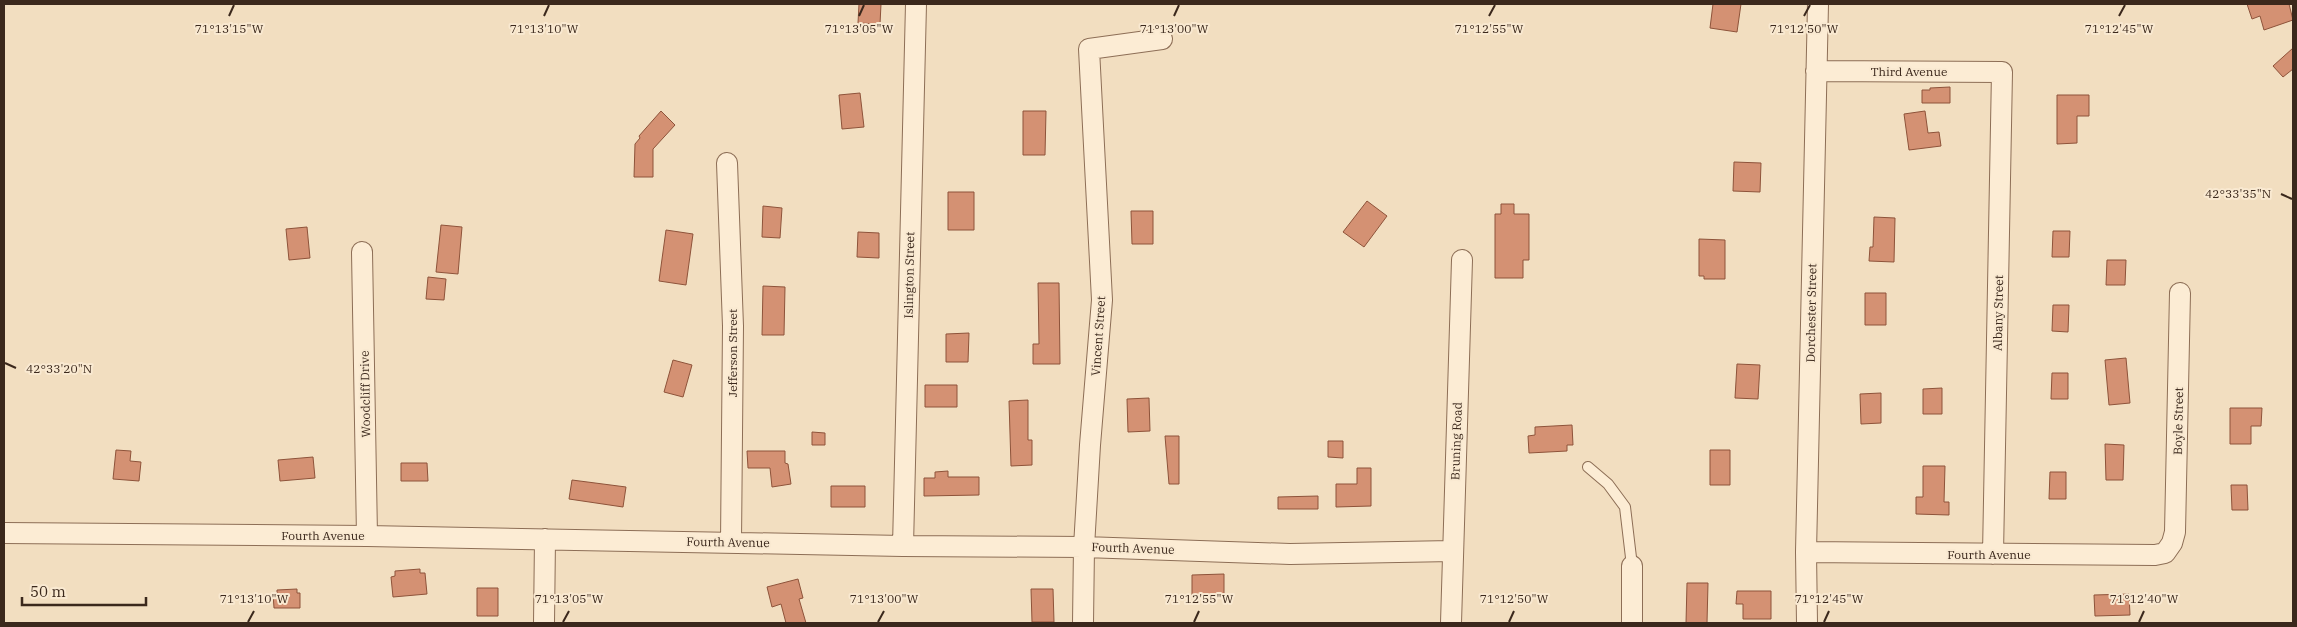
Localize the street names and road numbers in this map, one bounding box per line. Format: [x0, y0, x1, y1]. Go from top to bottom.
street label: Third Avenue [1871, 64, 1947, 79]
street label: Islington Street [901, 232, 917, 318]
street label: Dorchester Street [1803, 263, 1819, 363]
street label: Albany Street [1990, 275, 2006, 351]
street label: Vincent Street [1088, 296, 1108, 376]
street label: Jefferson Street [725, 309, 740, 397]
street label: Woodcliff Drive [357, 350, 373, 438]
street label: Boyle Street [2170, 387, 2186, 455]
street label: Bruning Road [1447, 402, 1465, 480]
street label: Fourth Avenue [281, 528, 365, 543]
street label: Fourth Avenue [686, 534, 770, 550]
street label: Fourth Avenue [1091, 539, 1175, 557]
street label: Fourth Avenue [1947, 547, 2031, 562]

